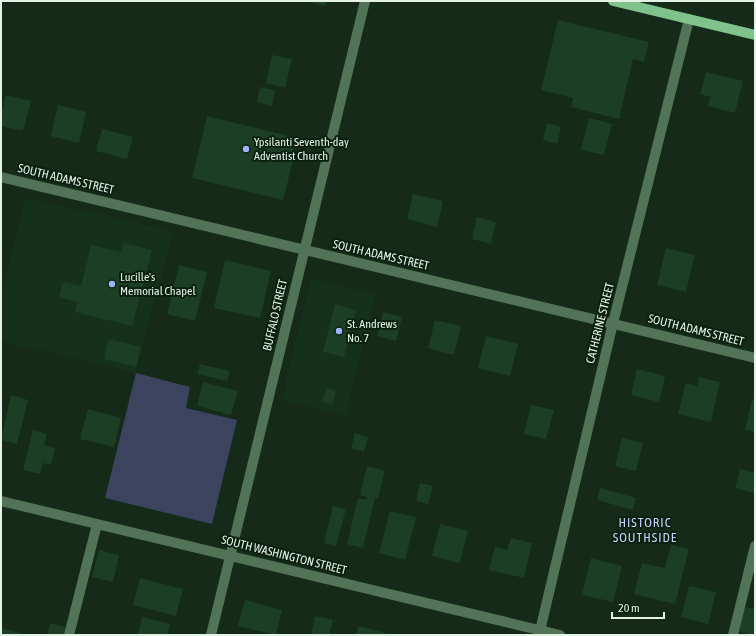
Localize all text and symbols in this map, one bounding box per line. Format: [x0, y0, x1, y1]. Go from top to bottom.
place label: Ypsilanti Seventh-day Adventist Church [254, 135, 349, 163]
marker: Ypsilanti Seventh-day Adventist Church [241, 144, 251, 154]
street label: SOUTH ADAMS STREET [17, 161, 116, 197]
street label: SOUTH ADAMS STREET [332, 237, 431, 273]
place label: Lucille's Memorial Chapel [120, 270, 196, 298]
street label: BUFFALO STREET [260, 277, 290, 352]
marker: Lucille's Memorial Chapel [107, 279, 117, 289]
street label: CATHERINE STREET [583, 280, 617, 365]
street label: SOUTH ADAMS STREET [647, 311, 746, 349]
place label: St. Andrews No. 7 [347, 317, 397, 345]
marker: St. Andrews No. 7 [334, 326, 344, 336]
district label: HISTORIC SOUTHSIDE [613, 515, 677, 545]
street label: SOUTH WASHINGTON STREET [220, 533, 349, 578]
scale bar [612, 594, 664, 620]
text: 20 m [618, 601, 640, 615]

